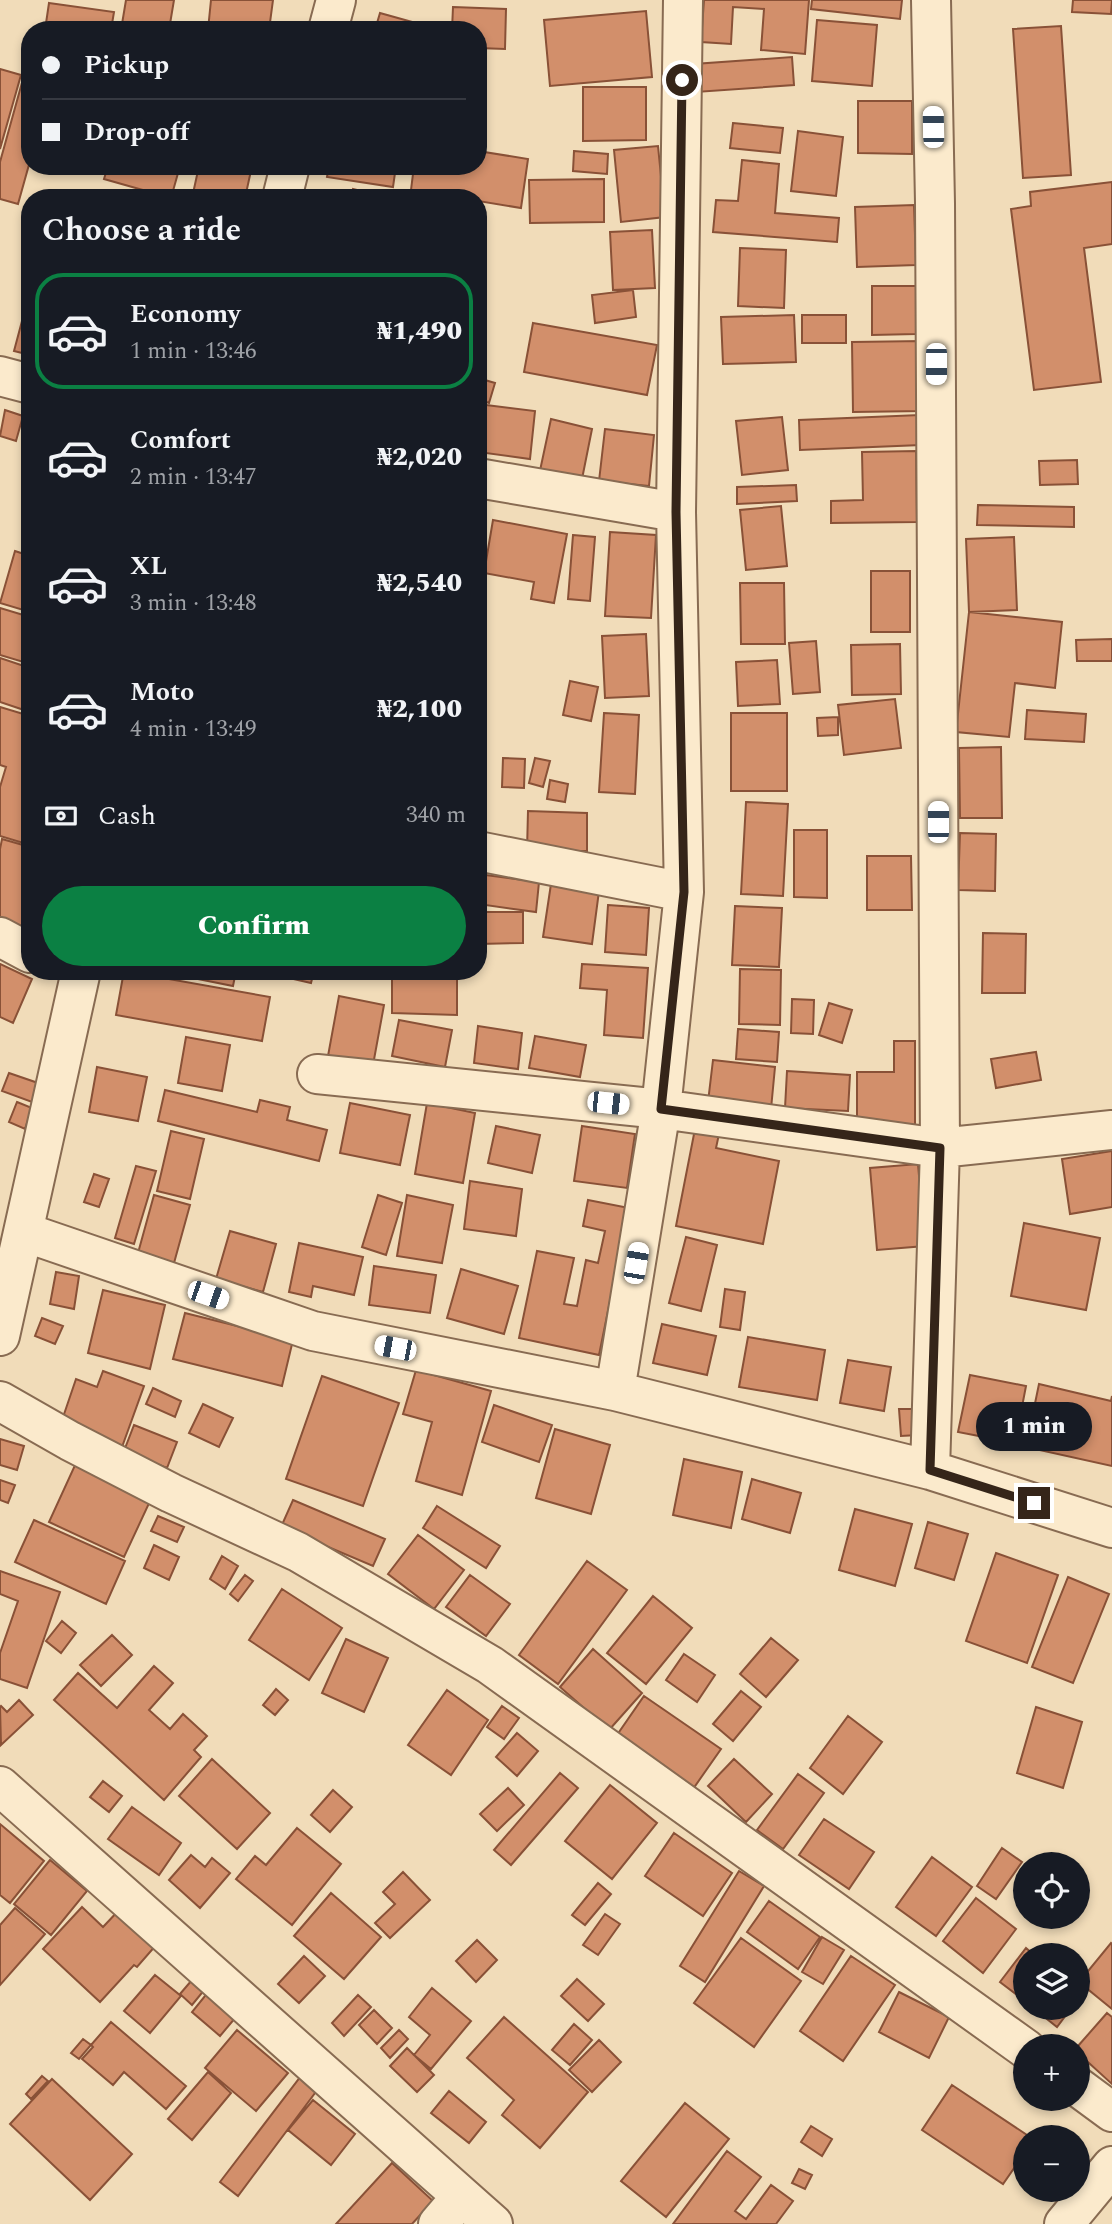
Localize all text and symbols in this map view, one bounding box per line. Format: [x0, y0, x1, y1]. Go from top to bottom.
text: Pickup [84, 45, 169, 85]
route start [666, 64, 698, 96]
car [923, 106, 944, 148]
text: Drop-off [84, 112, 189, 152]
text: Choose a ride [42, 206, 241, 255]
text: Economy [130, 294, 240, 334]
icon: car [46, 300, 109, 363]
text: ₦1,490 [377, 311, 462, 351]
text: 1 min · 13:46 [130, 334, 257, 369]
car [926, 343, 947, 385]
text: Comfort [130, 420, 231, 460]
icon: car [46, 426, 109, 489]
text: ₦2,020 [377, 437, 462, 477]
text: 2 min · 13:47 [130, 460, 257, 495]
text: XL [130, 546, 167, 586]
icon: car [46, 552, 109, 615]
text: ₦2,540 [377, 563, 462, 603]
text: 3 min · 13:48 [130, 586, 257, 621]
text: Moto [130, 672, 194, 712]
icon: car [46, 678, 109, 741]
text: ₦2,100 [377, 689, 462, 729]
text: 4 min · 13:49 [130, 712, 257, 747]
text: Cash [98, 796, 156, 836]
icon: cash [42, 797, 80, 835]
text: 340 m [406, 798, 466, 833]
car [928, 801, 949, 843]
button: Confirm [42, 886, 466, 966]
car [587, 1090, 630, 1116]
car [623, 1240, 650, 1286]
car [185, 1278, 232, 1312]
car [373, 1334, 418, 1362]
callout: 1 min [976, 1402, 1092, 1450]
text: 1 min [1002, 1409, 1066, 1444]
route end [1018, 1487, 1050, 1519]
map controls [1013, 1852, 1090, 2202]
button: locate [1013, 1852, 1090, 1929]
button: layers [1013, 1943, 1090, 2020]
button: + [1013, 2034, 1090, 2111]
button: − [1013, 2125, 1090, 2202]

